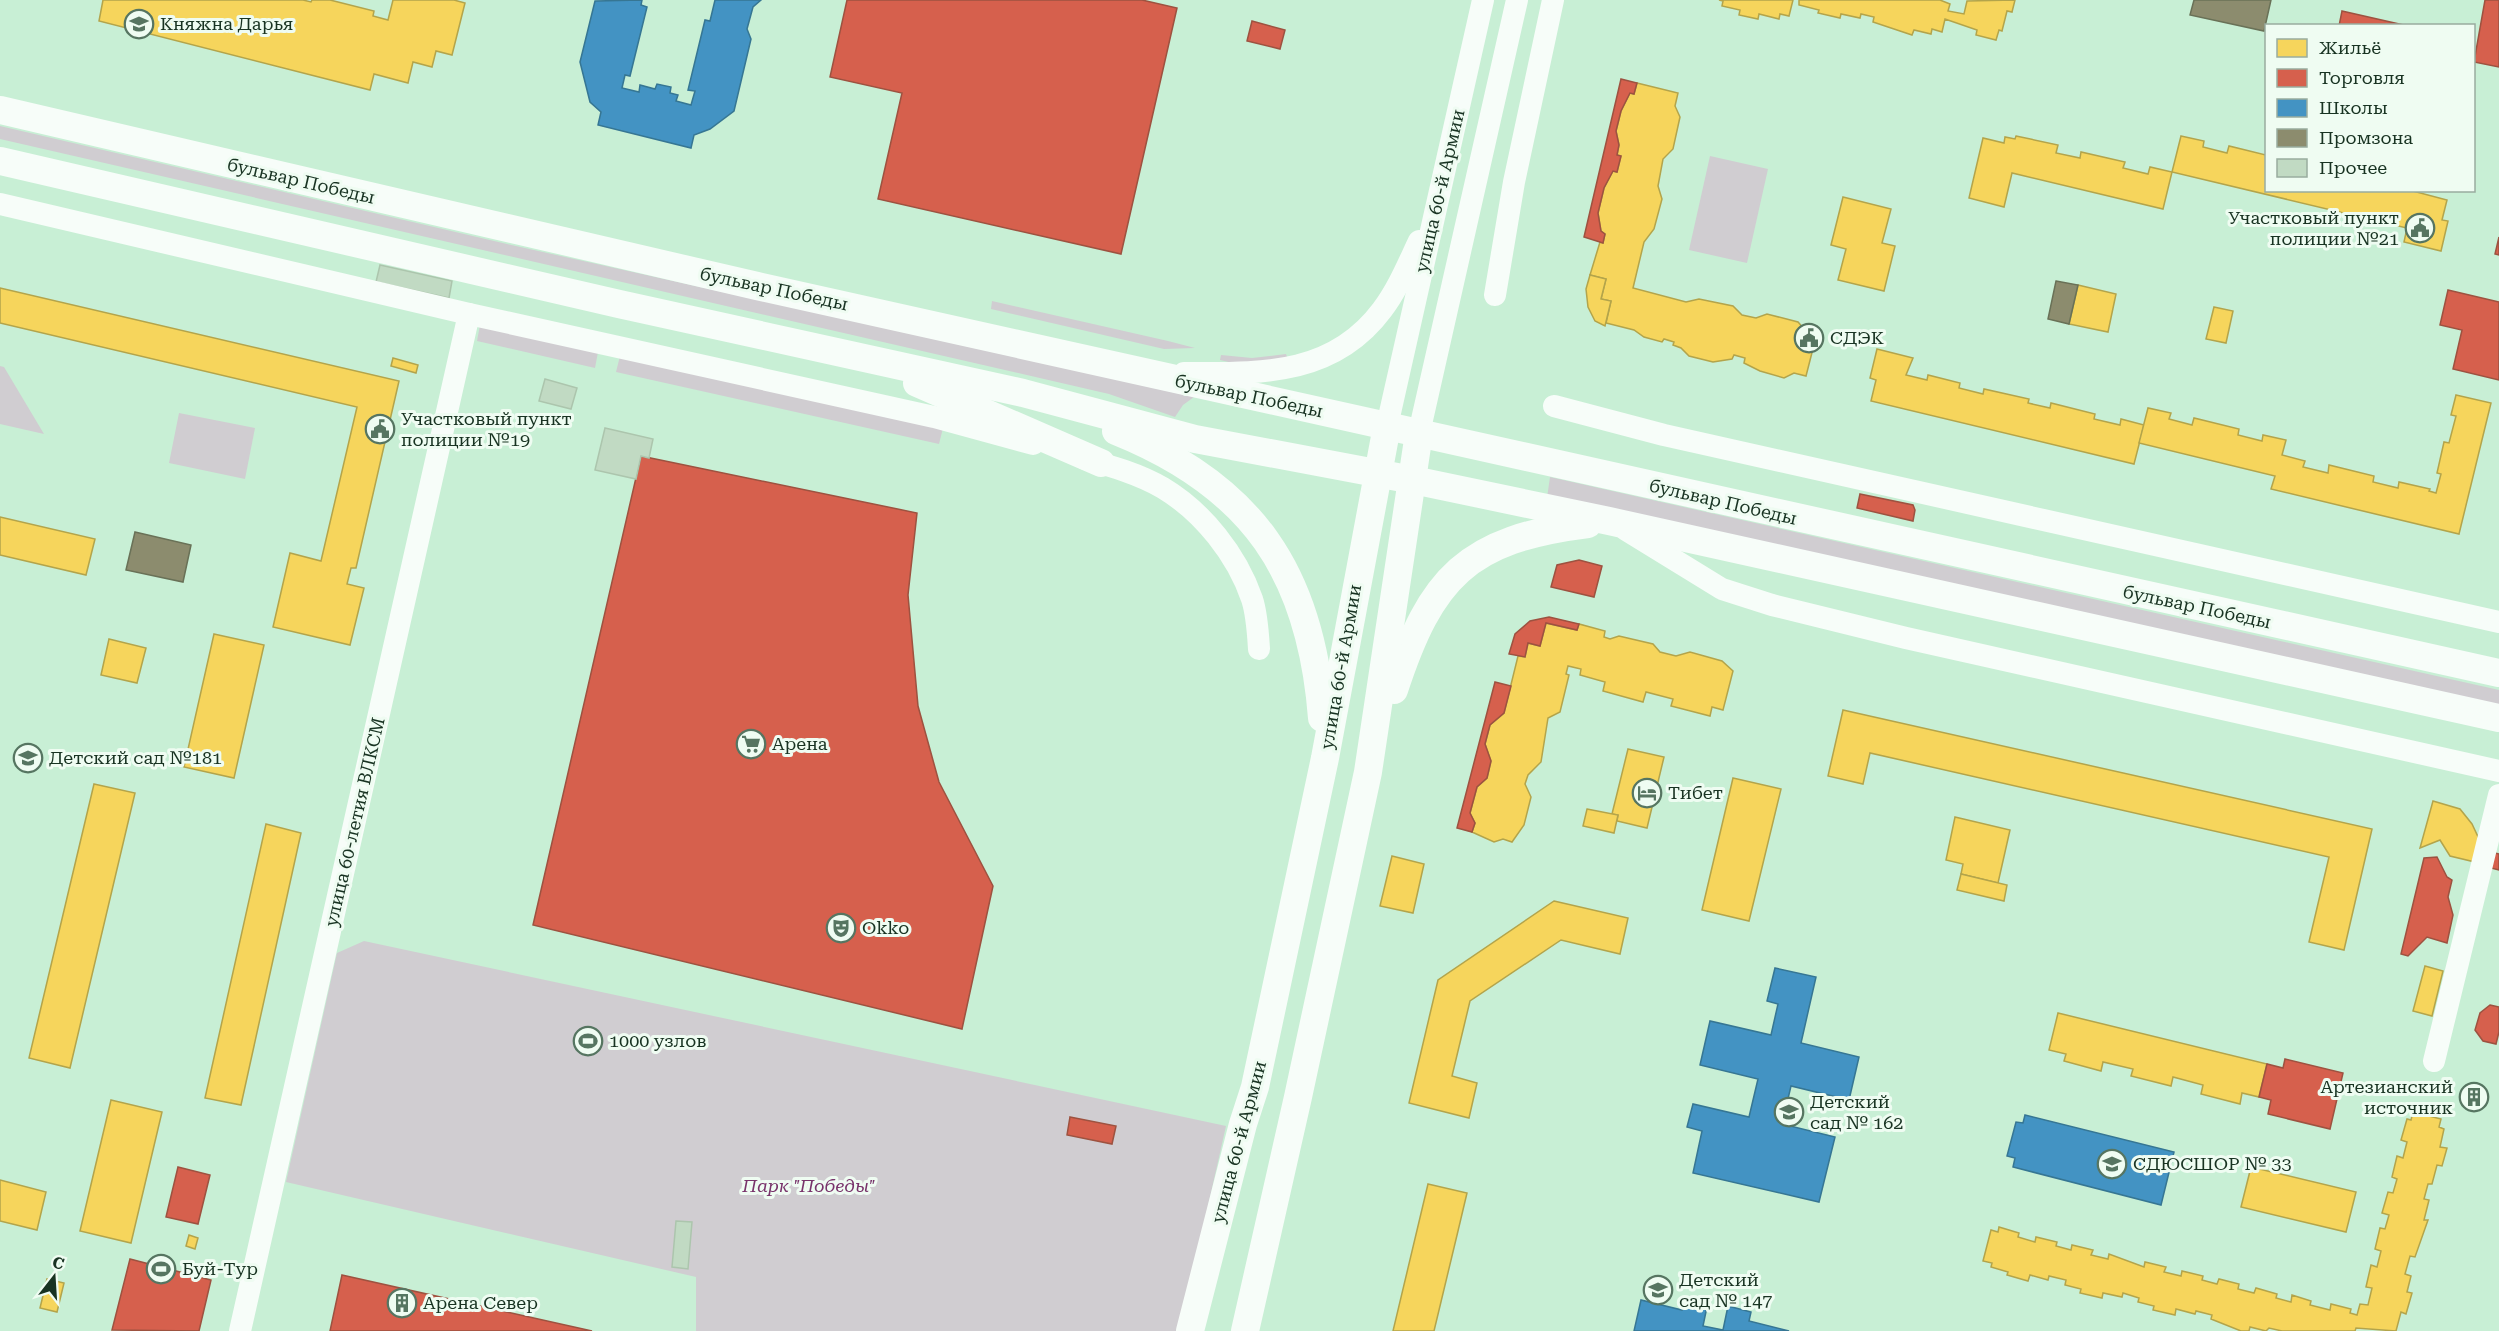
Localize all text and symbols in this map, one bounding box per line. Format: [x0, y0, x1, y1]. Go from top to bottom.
school or university icon: Княжна Дарья [123, 8, 155, 40]
place label: Княжна Дарья [160, 13, 293, 34]
legend [2265, 24, 2475, 192]
text: Жильё [2319, 37, 2381, 58]
text: Торговля [2319, 67, 2405, 88]
text: Школы [2319, 97, 2388, 118]
street label: улица 60-й Армии [1410, 107, 1469, 275]
text: Промзона [2319, 127, 2413, 148]
street label: бульвар Победы [225, 153, 377, 208]
text: Прочее [2319, 157, 2387, 178]
place label: Участковый пункт полиции №21 [2228, 207, 2399, 249]
public building icon: Участковый пункт полиции №21 [2404, 212, 2436, 244]
street label: бульвар Победы [698, 263, 850, 314]
public building icon: СДЭК [1793, 322, 1825, 354]
place label: СДЭК [1830, 327, 1884, 348]
street label: бульвар Победы [1173, 370, 1325, 421]
place label: Участковый пункт полиции №19 [401, 408, 572, 450]
public building icon: Участковый пункт полиции №19 [364, 413, 396, 445]
street label: бульвар Победы [1647, 474, 1799, 529]
street label: бульвар Победы [2121, 581, 2273, 632]
street label: улица 60-й Армии [1316, 583, 1365, 751]
street label: улица 60-летия ВЛКСМ [320, 715, 389, 929]
supermarket icon: Арена [735, 728, 767, 760]
place label: Арена [772, 733, 828, 754]
school or university icon: Детский сад №181 [12, 742, 44, 774]
place label: Детский сад №181 [49, 747, 222, 768]
hotel icon: Тибет [1631, 777, 1663, 809]
place label: Тибет [1668, 782, 1723, 803]
theatre icon: Okko [825, 912, 857, 944]
place label: Okko [862, 917, 909, 938]
sports icon: 1000 узлов [572, 1025, 604, 1057]
place label: 1000 узлов [609, 1030, 707, 1051]
street label: улица 60-й Армии [1207, 1058, 1270, 1225]
place label: Артезианский источник [2320, 1076, 2453, 1118]
building icon: Артезианский источник [2458, 1081, 2490, 1113]
place label: Детский сад № 162 [1810, 1091, 1903, 1133]
school or university icon: Детский сад № 162 [1773, 1096, 1805, 1128]
school or university icon: СДЮСШОР № 33 [2096, 1148, 2128, 1180]
place label: СДЮСШОР № 33 [2133, 1153, 2292, 1174]
park label: Парк "Победы" [741, 1175, 876, 1196]
north arrow [24, 1247, 84, 1307]
text: С [50, 1252, 66, 1274]
sports icon: Буй-Тур [145, 1253, 177, 1285]
place label: Буй-Тур [182, 1258, 258, 1279]
place label: Детский сад № 147 [1679, 1269, 1772, 1311]
school or university icon: Детский сад № 147 [1642, 1274, 1674, 1306]
building icon: Арена Север [386, 1287, 418, 1319]
place label: Арена Север [423, 1292, 538, 1313]

